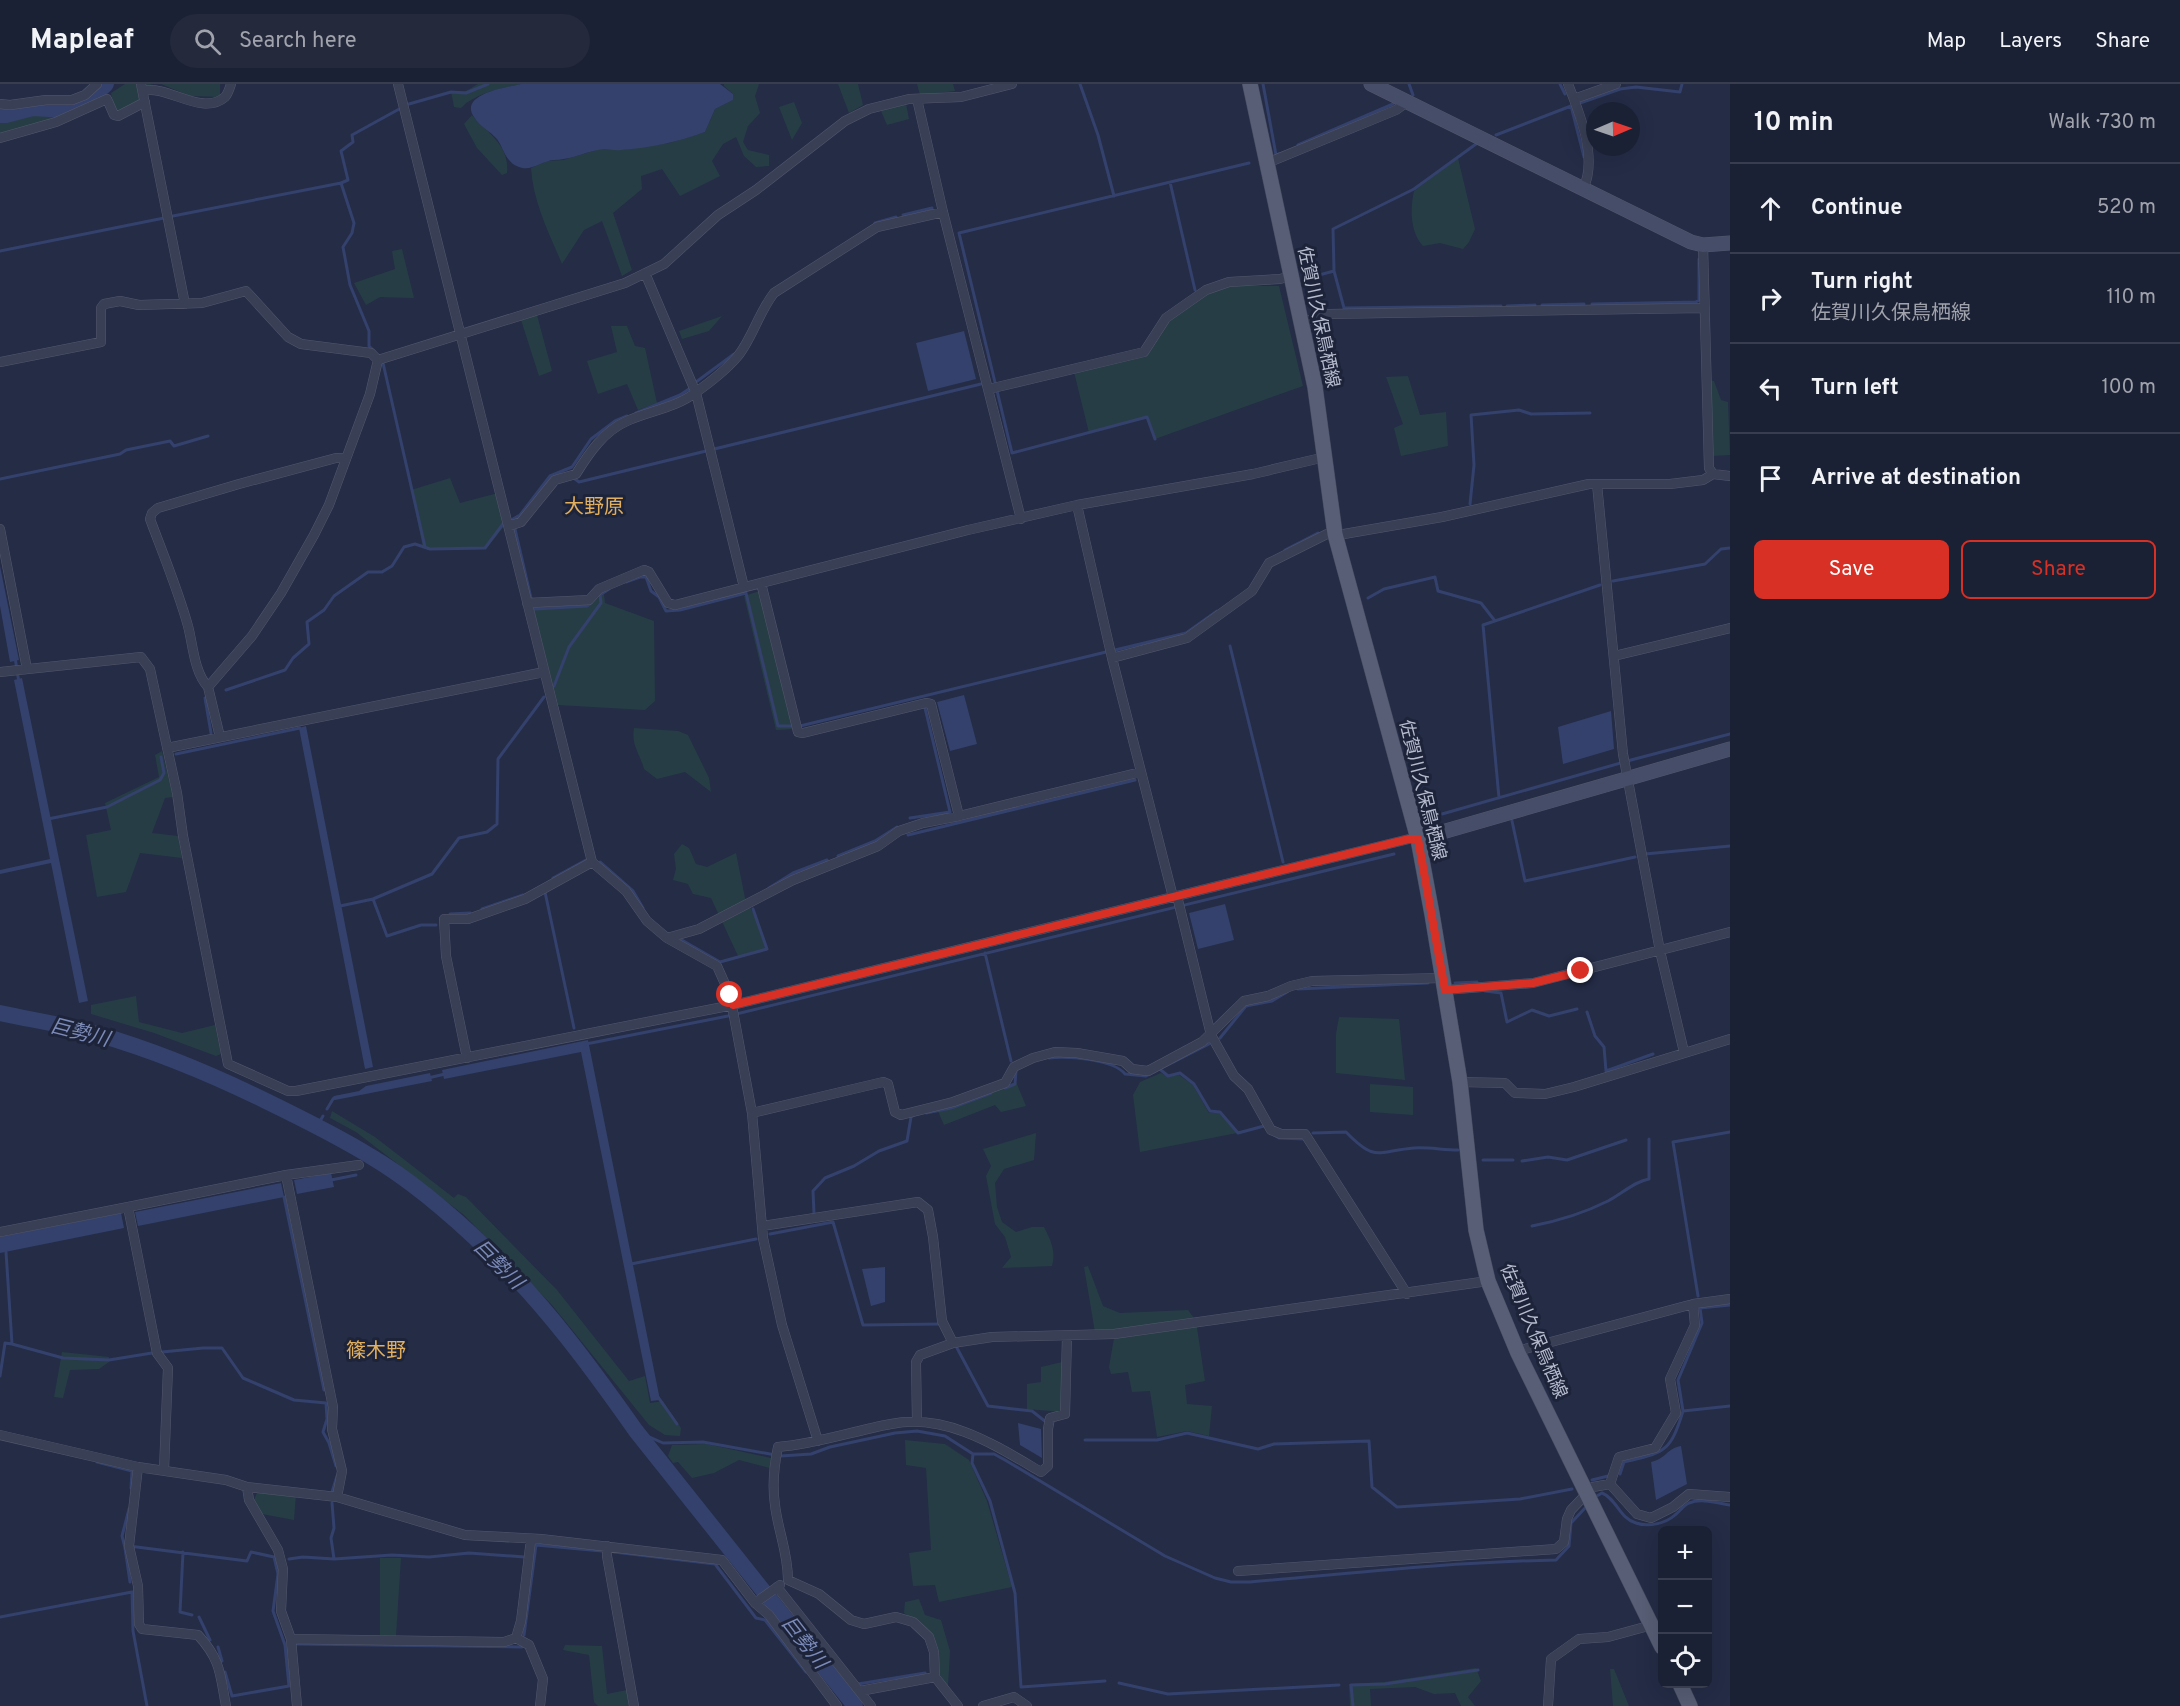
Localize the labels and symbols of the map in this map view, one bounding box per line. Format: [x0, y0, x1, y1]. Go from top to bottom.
north arrow [1586, 102, 1640, 156]
street label: 佐賀川久保鳥栖線 [1291, 244, 1344, 390]
district label: 大野原 [564, 495, 624, 521]
street label: 佐賀川久保鳥栖線 [1393, 718, 1450, 863]
route end [1567, 957, 1593, 983]
route start [716, 981, 742, 1007]
water label: 巨勢川 [47, 1014, 114, 1054]
water label: 巨勢川 [467, 1235, 529, 1297]
street label: 佐賀川久保鳥栖線 [1494, 1261, 1571, 1402]
district label: 篠木野 [346, 1339, 406, 1365]
water label: 巨勢川 [775, 1612, 833, 1676]

